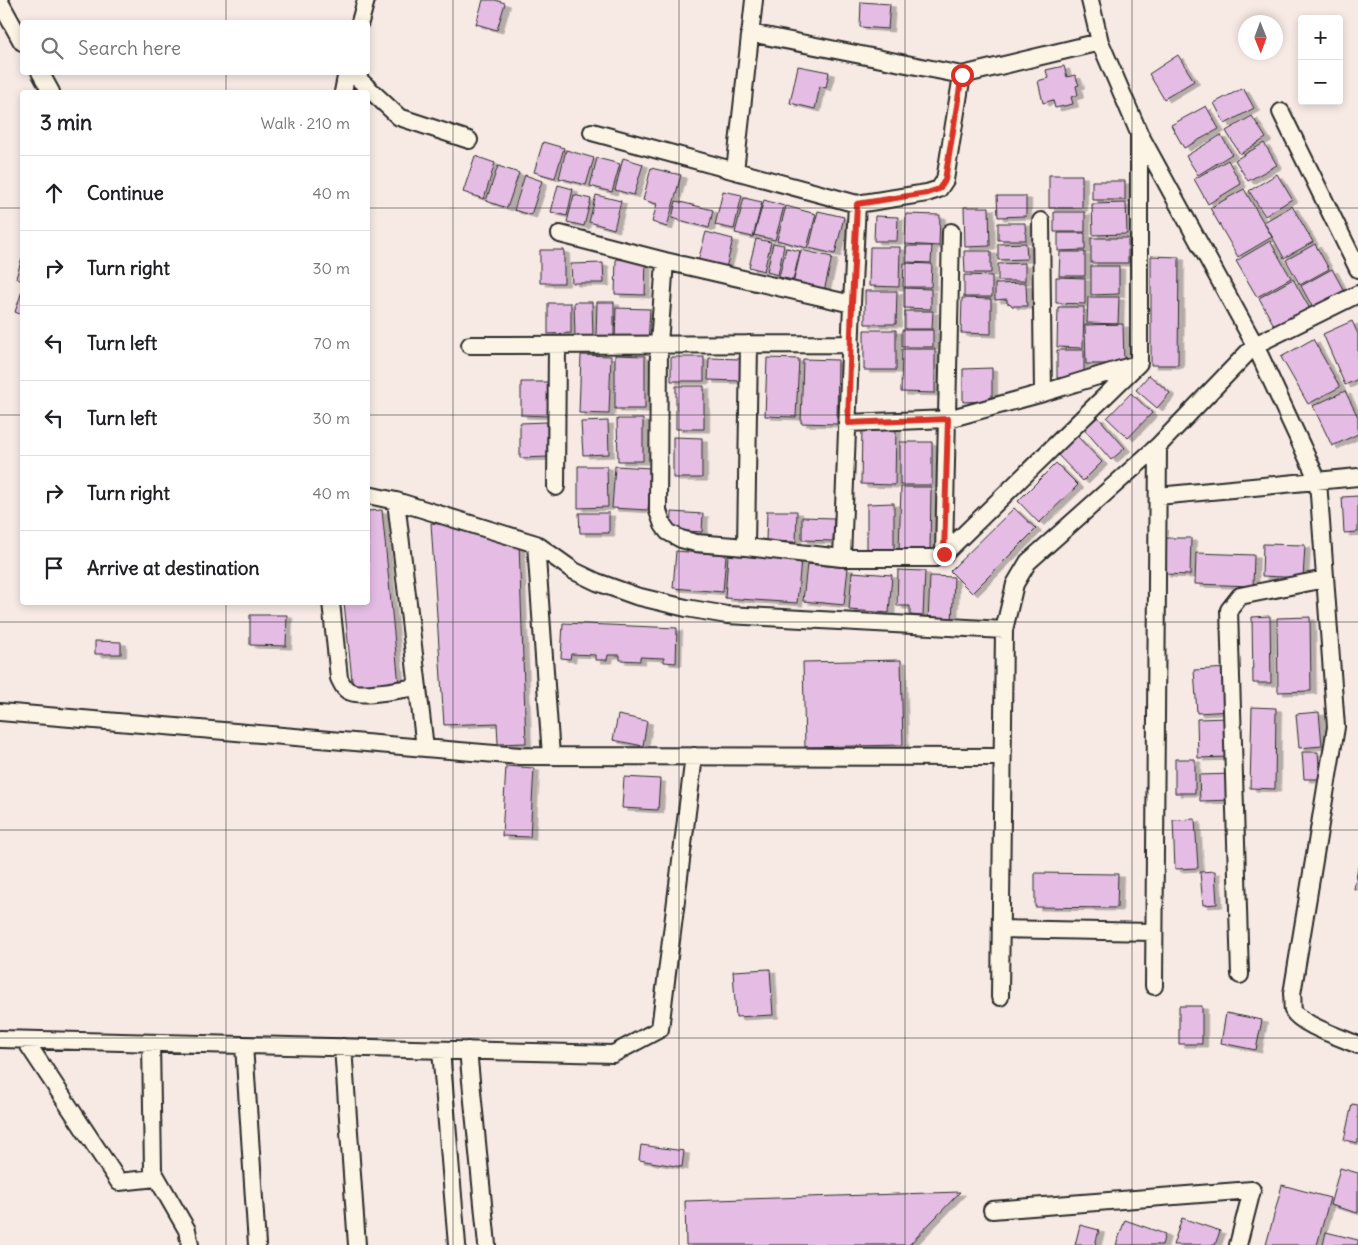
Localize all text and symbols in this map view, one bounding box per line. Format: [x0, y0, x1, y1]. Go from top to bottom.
north arrow [1238, 15, 1283, 60]
map controls [1298, 15, 1343, 105]
button: + [1298, 15, 1343, 60]
search box [20, 20, 370, 75]
icon: search [38, 34, 66, 62]
text: Search here [78, 36, 181, 60]
button: − [1298, 60, 1343, 105]
route start [951, 64, 974, 87]
text: 3 min [40, 109, 92, 136]
text: Walk · 210 m [260, 113, 350, 133]
icon: ahead [40, 179, 68, 207]
text: Continue [87, 181, 164, 205]
text: 40 m [312, 183, 350, 203]
icon: right [40, 254, 68, 282]
text: Turn right [87, 256, 170, 280]
text: 30 m [313, 258, 350, 278]
icon: left [40, 329, 68, 357]
text: Turn left [87, 331, 157, 355]
text: 70 m [314, 333, 350, 353]
icon: left [40, 404, 68, 432]
text: Turn left [87, 406, 157, 430]
text: 30 m [313, 408, 350, 428]
icon: right [40, 479, 68, 507]
text: Turn right [87, 481, 170, 505]
text: 40 m [312, 483, 350, 503]
route end [933, 543, 956, 566]
icon: arrive [40, 554, 68, 582]
text: Arrive at destination [87, 556, 260, 580]

